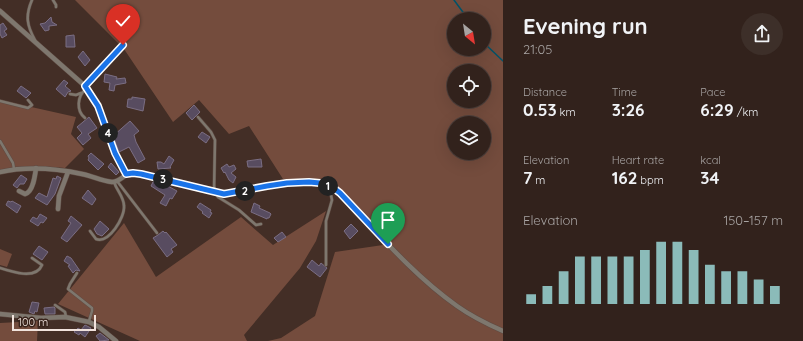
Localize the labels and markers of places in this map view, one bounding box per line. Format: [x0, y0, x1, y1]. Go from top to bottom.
pin [106, 4, 140, 45]
pin: 4 [98, 123, 118, 143]
pin: 3 [153, 169, 173, 189]
pin: 1 [318, 176, 338, 196]
pin: 2 [235, 181, 255, 201]
pin [371, 203, 405, 244]

